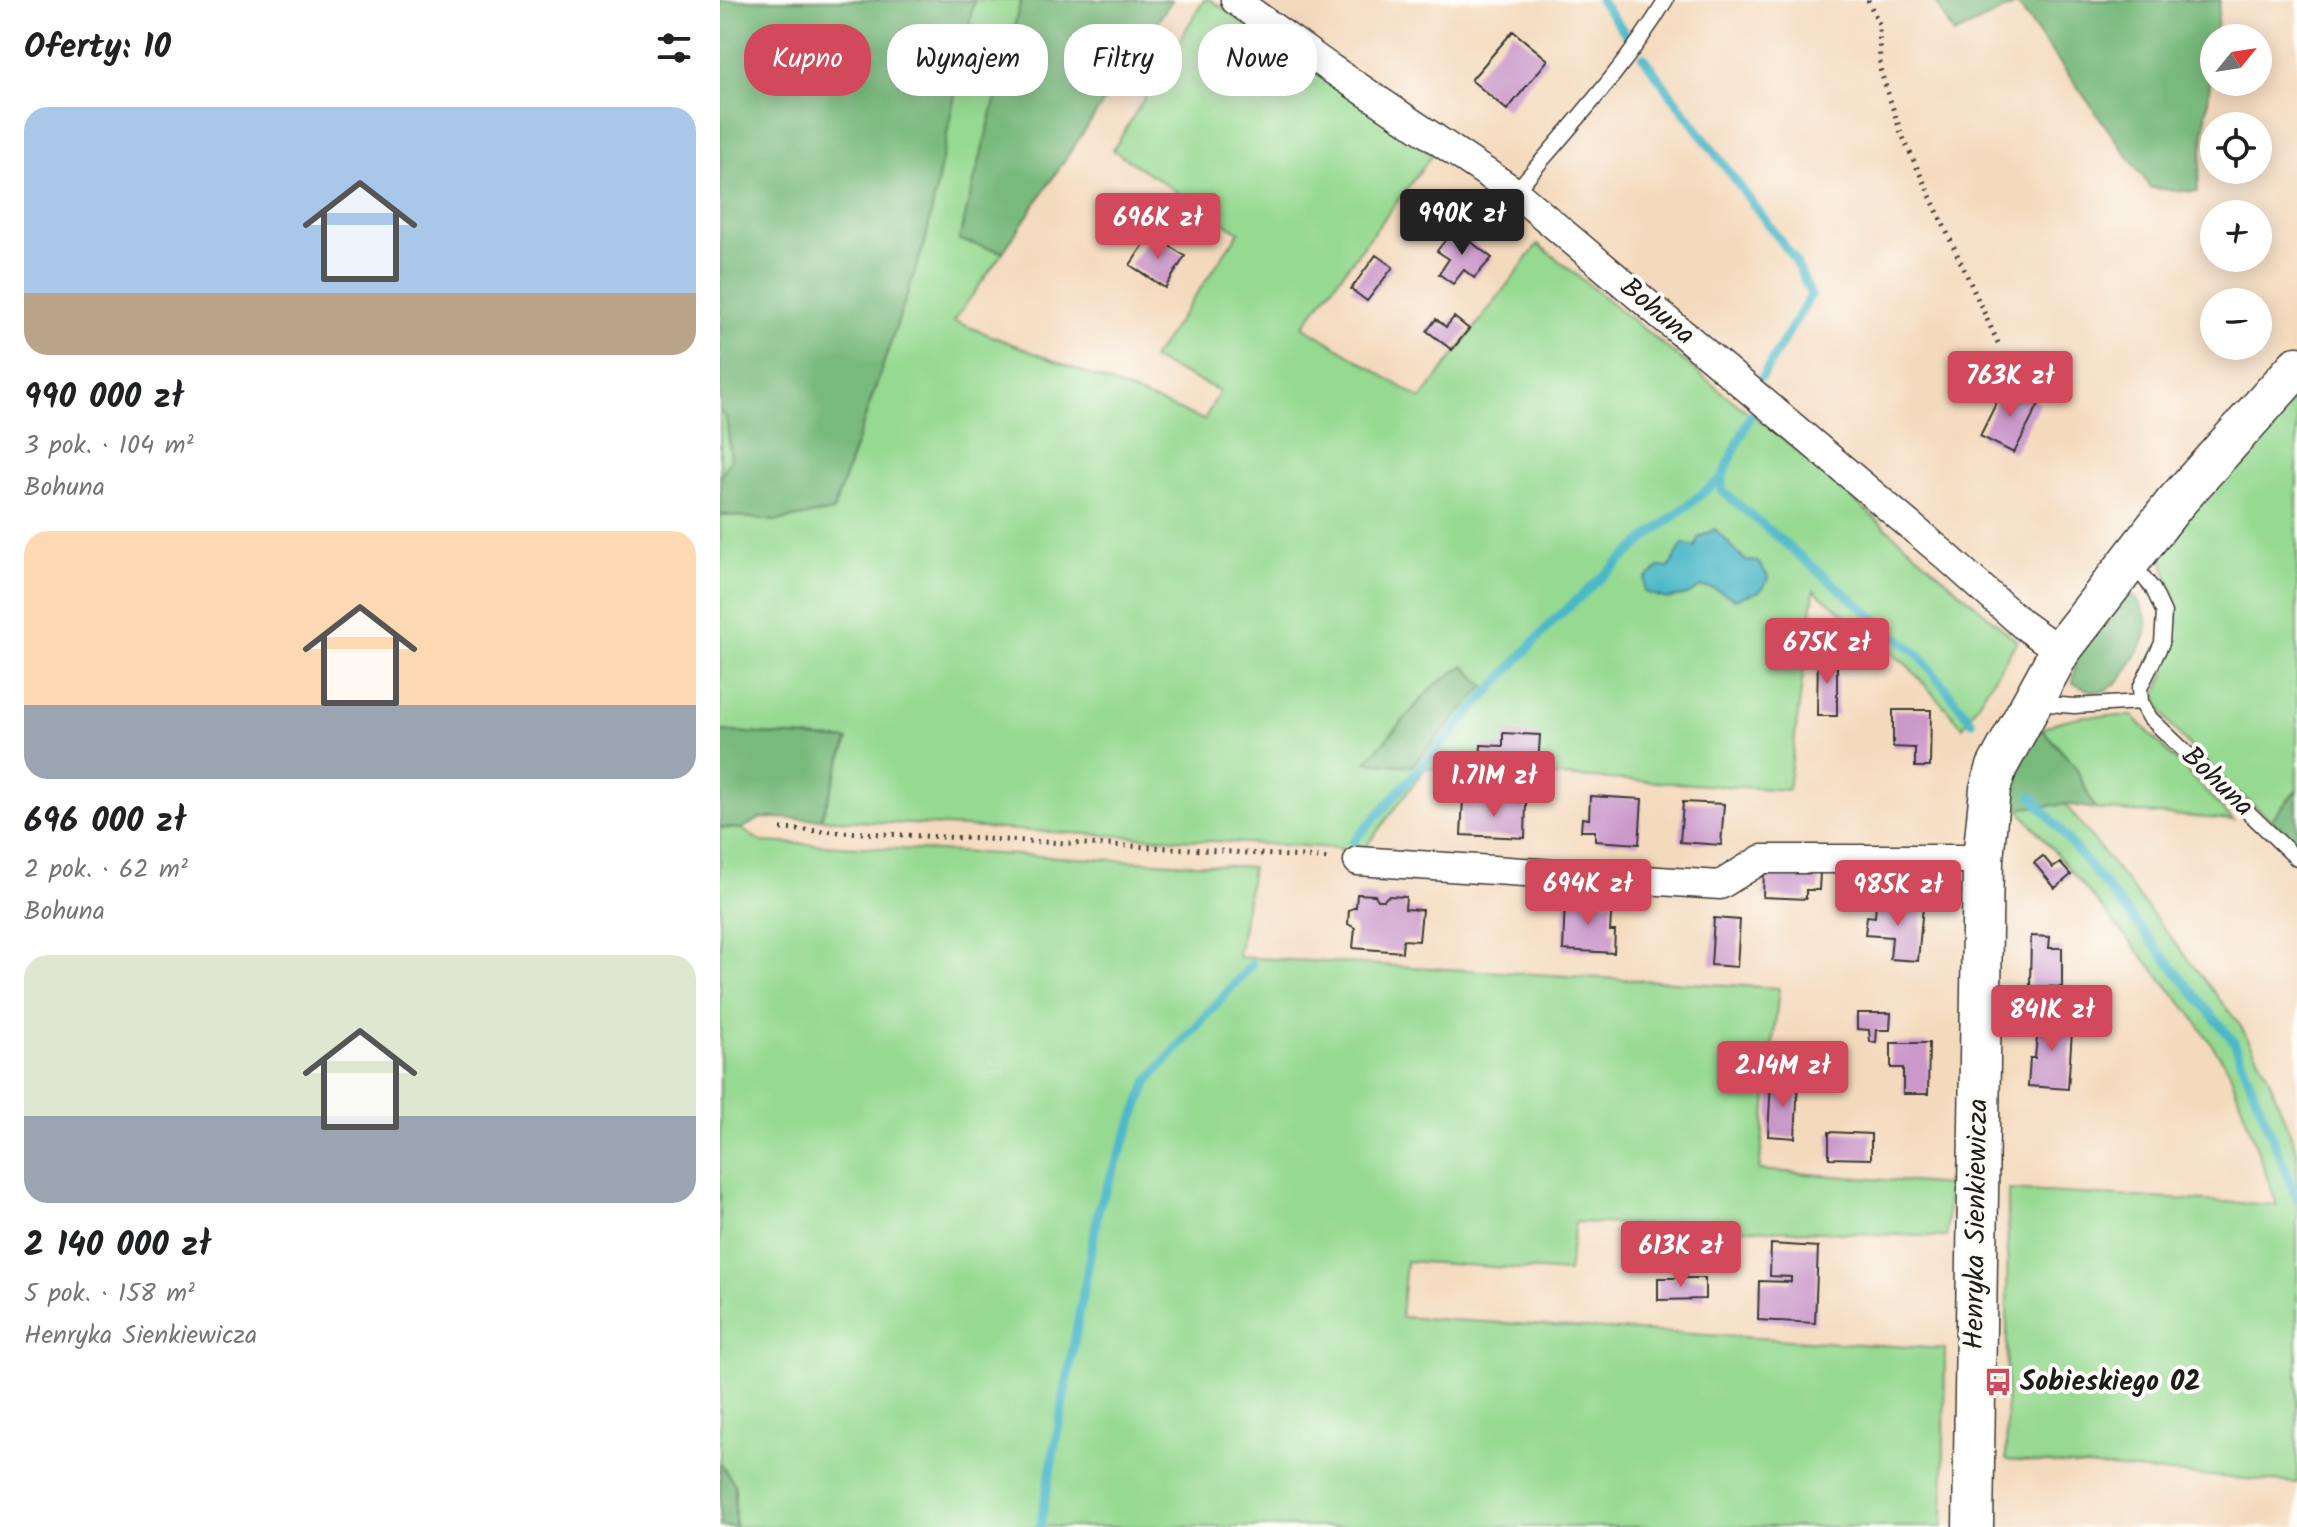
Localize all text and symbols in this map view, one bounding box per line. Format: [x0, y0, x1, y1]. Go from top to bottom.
text: Oferty: 10 [24, 21, 171, 75]
chip: Kupno [744, 24, 871, 96]
chip: Wynajem [887, 24, 1048, 96]
chip: Filtry [1064, 24, 1182, 96]
chip: Nowe [1198, 24, 1317, 96]
north arrow [2200, 24, 2272, 96]
map controls [2200, 24, 2272, 360]
icon: filters [652, 26, 696, 70]
button: locate [2200, 112, 2272, 184]
icon: home [288, 159, 432, 303]
pin: 990K zł [1388, 189, 1536, 257]
pin: 696K zł [1084, 193, 1232, 261]
text: 990K zł [1418, 194, 1506, 236]
text: 696K zł [1113, 198, 1203, 240]
button: + [2200, 200, 2272, 272]
street label: Bohuna [1609, 267, 1705, 357]
button: − [2200, 288, 2272, 360]
pin: 763K zł [1936, 351, 2084, 419]
text: 763K zł [1966, 356, 2054, 398]
text: 990 000 zł [24, 371, 184, 425]
text: 3 pok. · 104 m² [24, 425, 193, 467]
text: Bohuna [24, 467, 105, 509]
icon: home [288, 583, 432, 727]
pin: 675K zł [1753, 618, 1901, 686]
text: 675K zł [1783, 623, 1871, 665]
street label: Bohuna [2170, 736, 2264, 828]
pin: 1.71M zł [1411, 751, 1577, 819]
text: 1.71M zł [1451, 756, 1537, 798]
text: 696 000 zł [24, 795, 186, 849]
text: 2 pok. · 62 m² [24, 849, 188, 891]
pin: 694K zł [1514, 859, 1662, 927]
pin: 985K zł [1824, 860, 1972, 928]
text: 694K zł [1543, 864, 1633, 906]
text: 985K zł [1853, 865, 1943, 907]
text: Bohuna [24, 891, 105, 933]
pin: 841K zł [1978, 985, 2126, 1053]
text: 841K zł [2009, 990, 2095, 1032]
icon: home [288, 1007, 432, 1151]
pin: 2.14M zł [1700, 1041, 1866, 1109]
text: 2.14M zł [1735, 1046, 1831, 1088]
street label: Henryka Sienkiewicza [1952, 1098, 2002, 1350]
text: 2 140 000 zł [24, 1219, 211, 1273]
pin: 613K zł [1607, 1221, 1755, 1289]
text: 613K zł [1639, 1226, 1723, 1268]
text: 5 pok. · 158 m² [24, 1273, 195, 1315]
text: Henryka Sienkiewicza [24, 1315, 257, 1357]
place label: Sobieskiego 02 [2020, 1360, 2201, 1405]
bus stop icon: Sobieskiego 02 [1983, 1367, 2013, 1397]

